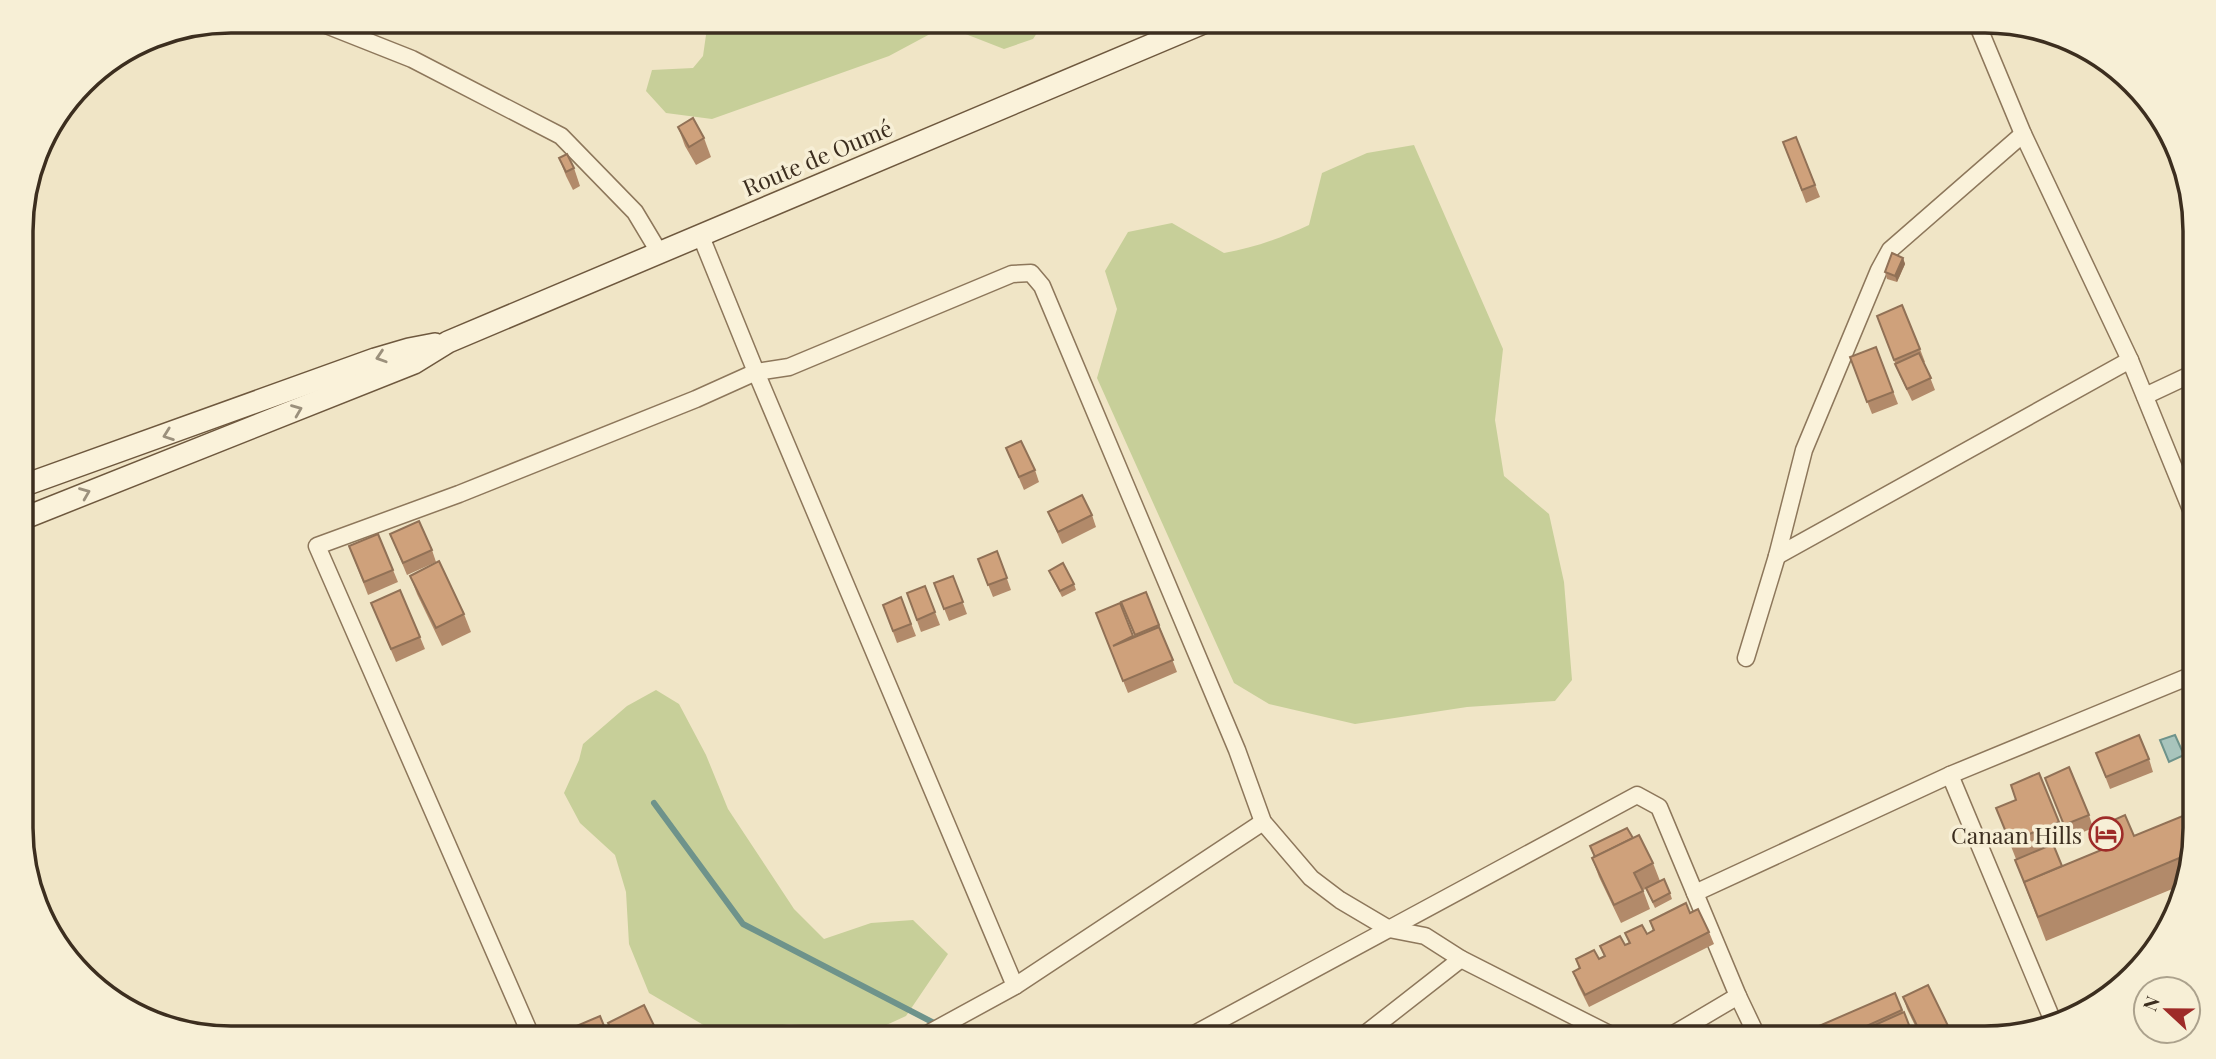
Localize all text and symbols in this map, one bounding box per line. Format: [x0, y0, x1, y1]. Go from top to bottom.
street label: Route de Oumé [737, 112, 897, 202]
one-way arrow [376, 349, 388, 363]
one-way arrow [290, 404, 302, 418]
one-way arrow [162, 427, 174, 441]
one-way arrow [78, 487, 91, 501]
hotel icon: Canaan Hills [2087, 815, 2125, 853]
place label: Canaan Hills [1951, 819, 2082, 850]
north arrow [2132, 975, 2202, 1045]
text: N [2136, 992, 2165, 1014]

